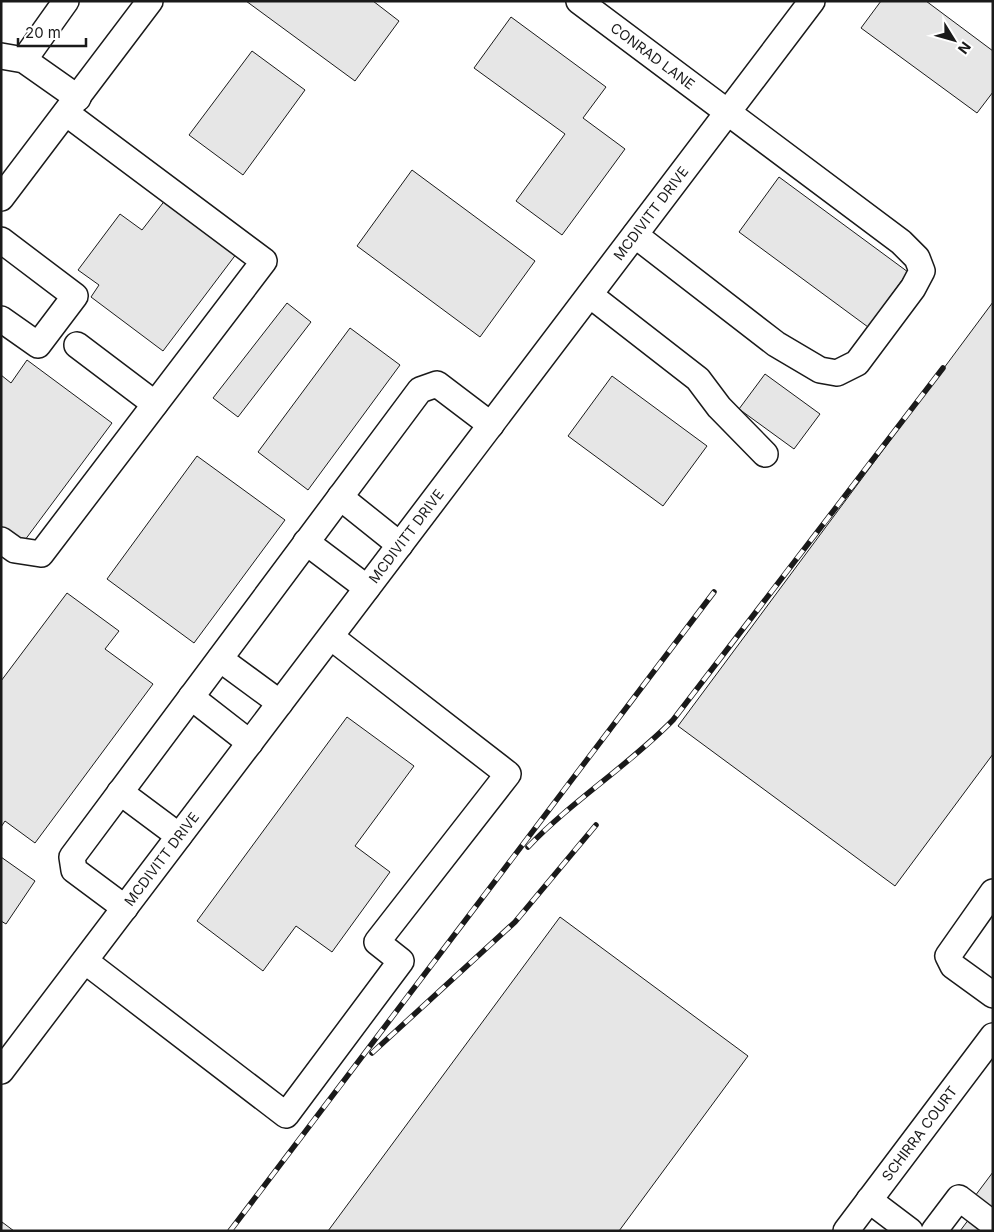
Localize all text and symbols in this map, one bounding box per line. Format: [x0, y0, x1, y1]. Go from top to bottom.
scale bar [18, 15, 85, 47]
north arrow [929, 15, 979, 65]
street label: CONRAD LANE [607, 19, 698, 93]
text: 20 m [25, 23, 61, 42]
text: N [955, 39, 975, 58]
street label: MCDIVITT DRIVE [610, 163, 692, 263]
street label: MCDIVITT DRIVE [365, 486, 447, 586]
street label: MCDIVITT DRIVE [120, 808, 202, 909]
street label: SCHIRRA COURT [878, 1082, 960, 1184]

